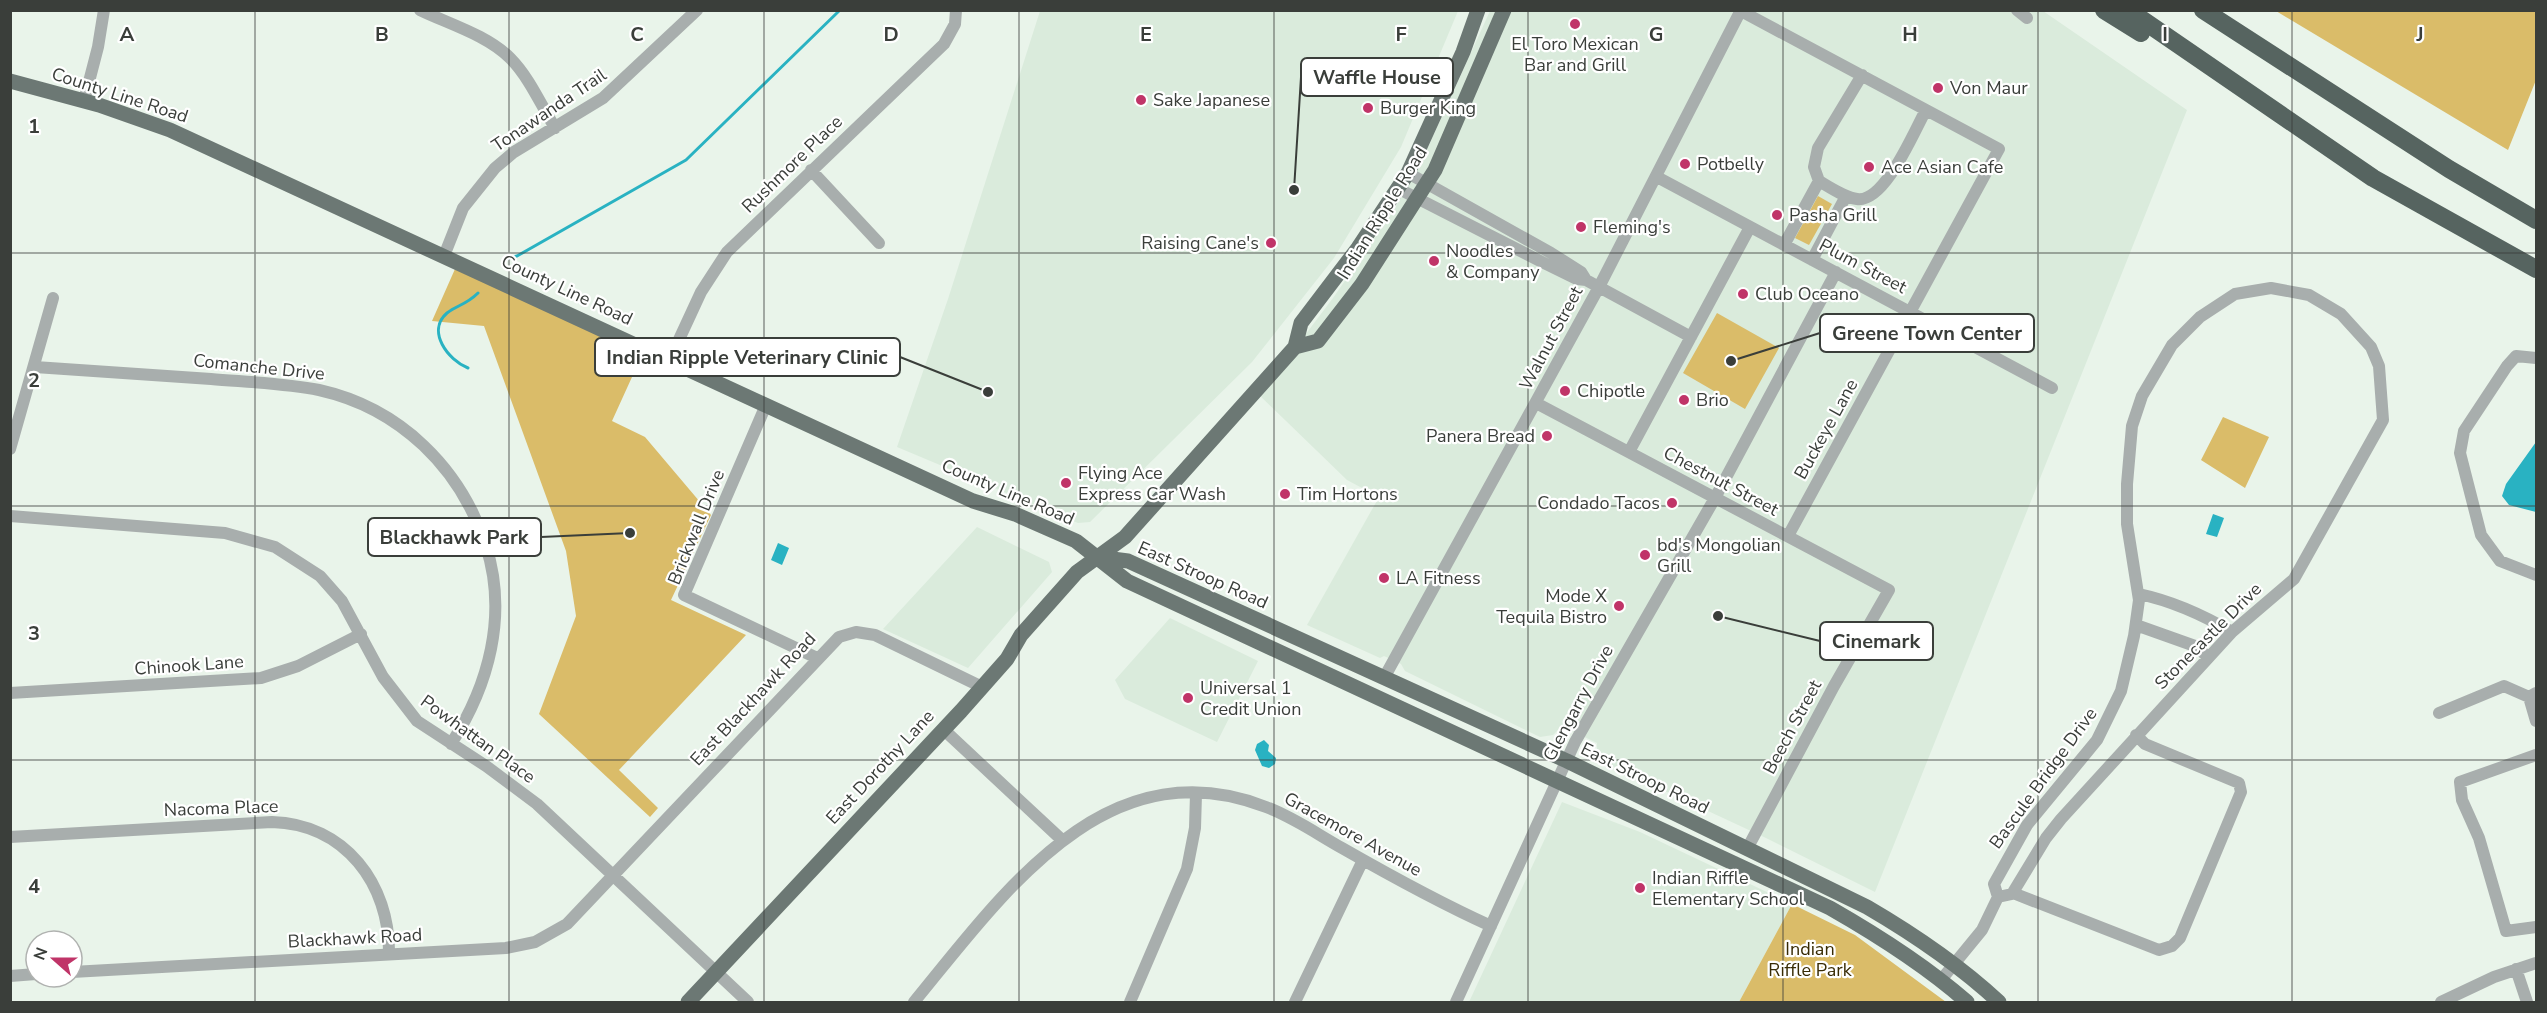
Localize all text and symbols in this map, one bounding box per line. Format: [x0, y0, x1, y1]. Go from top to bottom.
marker: El Toro Mexican Bar and Grill [1568, 17, 1582, 31]
text: A [120, 21, 135, 48]
text: B [375, 21, 389, 48]
text: C [630, 21, 644, 48]
text: D [883, 21, 899, 48]
text: E [1140, 21, 1152, 48]
text: F [1395, 21, 1407, 48]
text: G [1649, 21, 1663, 48]
text: H [1902, 21, 1918, 48]
text: I [2162, 21, 2168, 48]
text: J [2415, 21, 2424, 48]
place label: El Toro Mexican Bar and Grill [1511, 32, 1639, 77]
callout: Waffle House [1301, 58, 1453, 96]
street label: County Line Road [49, 62, 191, 128]
street label: Tonawanda Trail [487, 62, 612, 157]
text: Waffle House [1313, 64, 1441, 91]
place label: Von Maur [1949, 76, 2028, 100]
marker: Von Maur [1931, 81, 1945, 95]
place label: Sake Japanese [1153, 88, 1270, 112]
marker: Sake Japanese [1134, 93, 1148, 107]
place label: Burger King [1380, 96, 1476, 120]
marker: Burger King [1361, 101, 1375, 115]
street label: Rushmore Place [737, 110, 847, 218]
text: 1 [28, 113, 40, 140]
street label: Indian Ripple Road [1331, 142, 1433, 284]
place label: Potbelly [1697, 152, 1765, 176]
place label: Ace Asian Cafe [1881, 155, 2003, 179]
marker: Potbelly [1678, 157, 1692, 171]
marker: Ace Asian Cafe [1862, 160, 1876, 174]
place label: Pasha Grill [1789, 203, 1878, 227]
marker: Pasha Grill [1770, 208, 1784, 222]
place label: Fleming's [1593, 215, 1671, 239]
marker: Fleming's [1574, 220, 1588, 234]
place label: Raising Cane's [1141, 231, 1259, 255]
street label: Plum Street [1815, 233, 1912, 299]
marker: Raising Cane's [1264, 236, 1278, 250]
place label: Noodles & Company [1446, 239, 1540, 284]
street label: County Line Road [497, 249, 637, 331]
marker: Noodles & Company [1427, 254, 1441, 268]
street label: Walnut Street [1514, 281, 1589, 394]
place label: Club Oceano [1755, 282, 1859, 306]
marker: Club Oceano [1736, 287, 1750, 301]
callout: Greene Town Center [1820, 314, 2034, 352]
text: Greene Town Center [1832, 320, 2022, 347]
callout: Indian Ripple Veterinary Clinic [595, 338, 900, 376]
text: Indian Ripple Veterinary Clinic [606, 344, 888, 371]
street label: Comanche Drive [192, 348, 326, 386]
text: 2 [28, 367, 40, 394]
street label: Buckeye Lane [1789, 375, 1863, 483]
place label: Chipotle [1577, 379, 1645, 403]
marker: Chipotle [1558, 384, 1572, 398]
place label: Brio [1696, 388, 1729, 412]
marker: Brio [1677, 393, 1691, 407]
place label: Panera Bread [1426, 424, 1535, 448]
marker: Panera Bread [1540, 429, 1554, 443]
street label: Chestnut Street [1659, 441, 1783, 522]
street label: County Line Road [938, 453, 1078, 531]
place label: Flying Ace Express Car Wash [1078, 461, 1226, 506]
street label: Brickwall Drive [662, 466, 730, 588]
marker: Flying Ace Express Car Wash [1059, 476, 1073, 490]
place label: Tim Hortons [1297, 482, 1398, 506]
marker: Tim Hortons [1278, 487, 1292, 501]
place label: Condado Tacos [1537, 491, 1660, 515]
marker: Condado Tacos [1665, 496, 1679, 510]
callout: Blackhawk Park [368, 518, 541, 556]
text: Blackhawk Park [379, 524, 530, 551]
place label: bd's Mongolian Grill [1657, 533, 1781, 578]
street label: East Stroop Road [1134, 536, 1272, 614]
marker: bd's Mongolian Grill [1638, 548, 1652, 562]
place label: LA Fitness [1396, 566, 1481, 590]
marker: LA Fitness [1377, 571, 1391, 585]
street label: Stonecastle Drive [2149, 577, 2267, 695]
place label: Mode X Tequila Bistro [1496, 584, 1607, 629]
marker: Mode X Tequila Bistro [1612, 599, 1626, 613]
text: 3 [28, 620, 40, 647]
callout: Cinemark [1820, 622, 1933, 660]
street label: East Blackhawk Road [685, 627, 821, 771]
text: Cinemark [1832, 628, 1921, 655]
street label: Glengarry Drive [1537, 641, 1619, 765]
street label: Chinook Lane [134, 649, 244, 681]
street label: Beech Street [1757, 675, 1827, 778]
place label: Universal 1 Credit Union [1200, 676, 1301, 721]
street label: Powhattan Place [416, 689, 540, 789]
marker: Universal 1 Credit Union [1181, 691, 1195, 705]
street label: Bascule Bridge Drive [1984, 703, 2102, 853]
street label: East Dorothy Lane [821, 705, 939, 829]
street label: East Stroop Road [1577, 737, 1713, 819]
street label: Gracemore Avenue [1280, 786, 1426, 882]
street label: Nacoma Place [163, 794, 279, 822]
place label: Indian Riffle Elementary School [1652, 866, 1805, 911]
text: 4 [28, 873, 40, 900]
marker: Indian Riffle Elementary School [1633, 881, 1647, 895]
street label: Blackhawk Road [287, 922, 423, 954]
north arrow [24, 929, 84, 989]
park label: Indian Riffle Park [1768, 937, 1853, 982]
text: N [29, 944, 53, 964]

